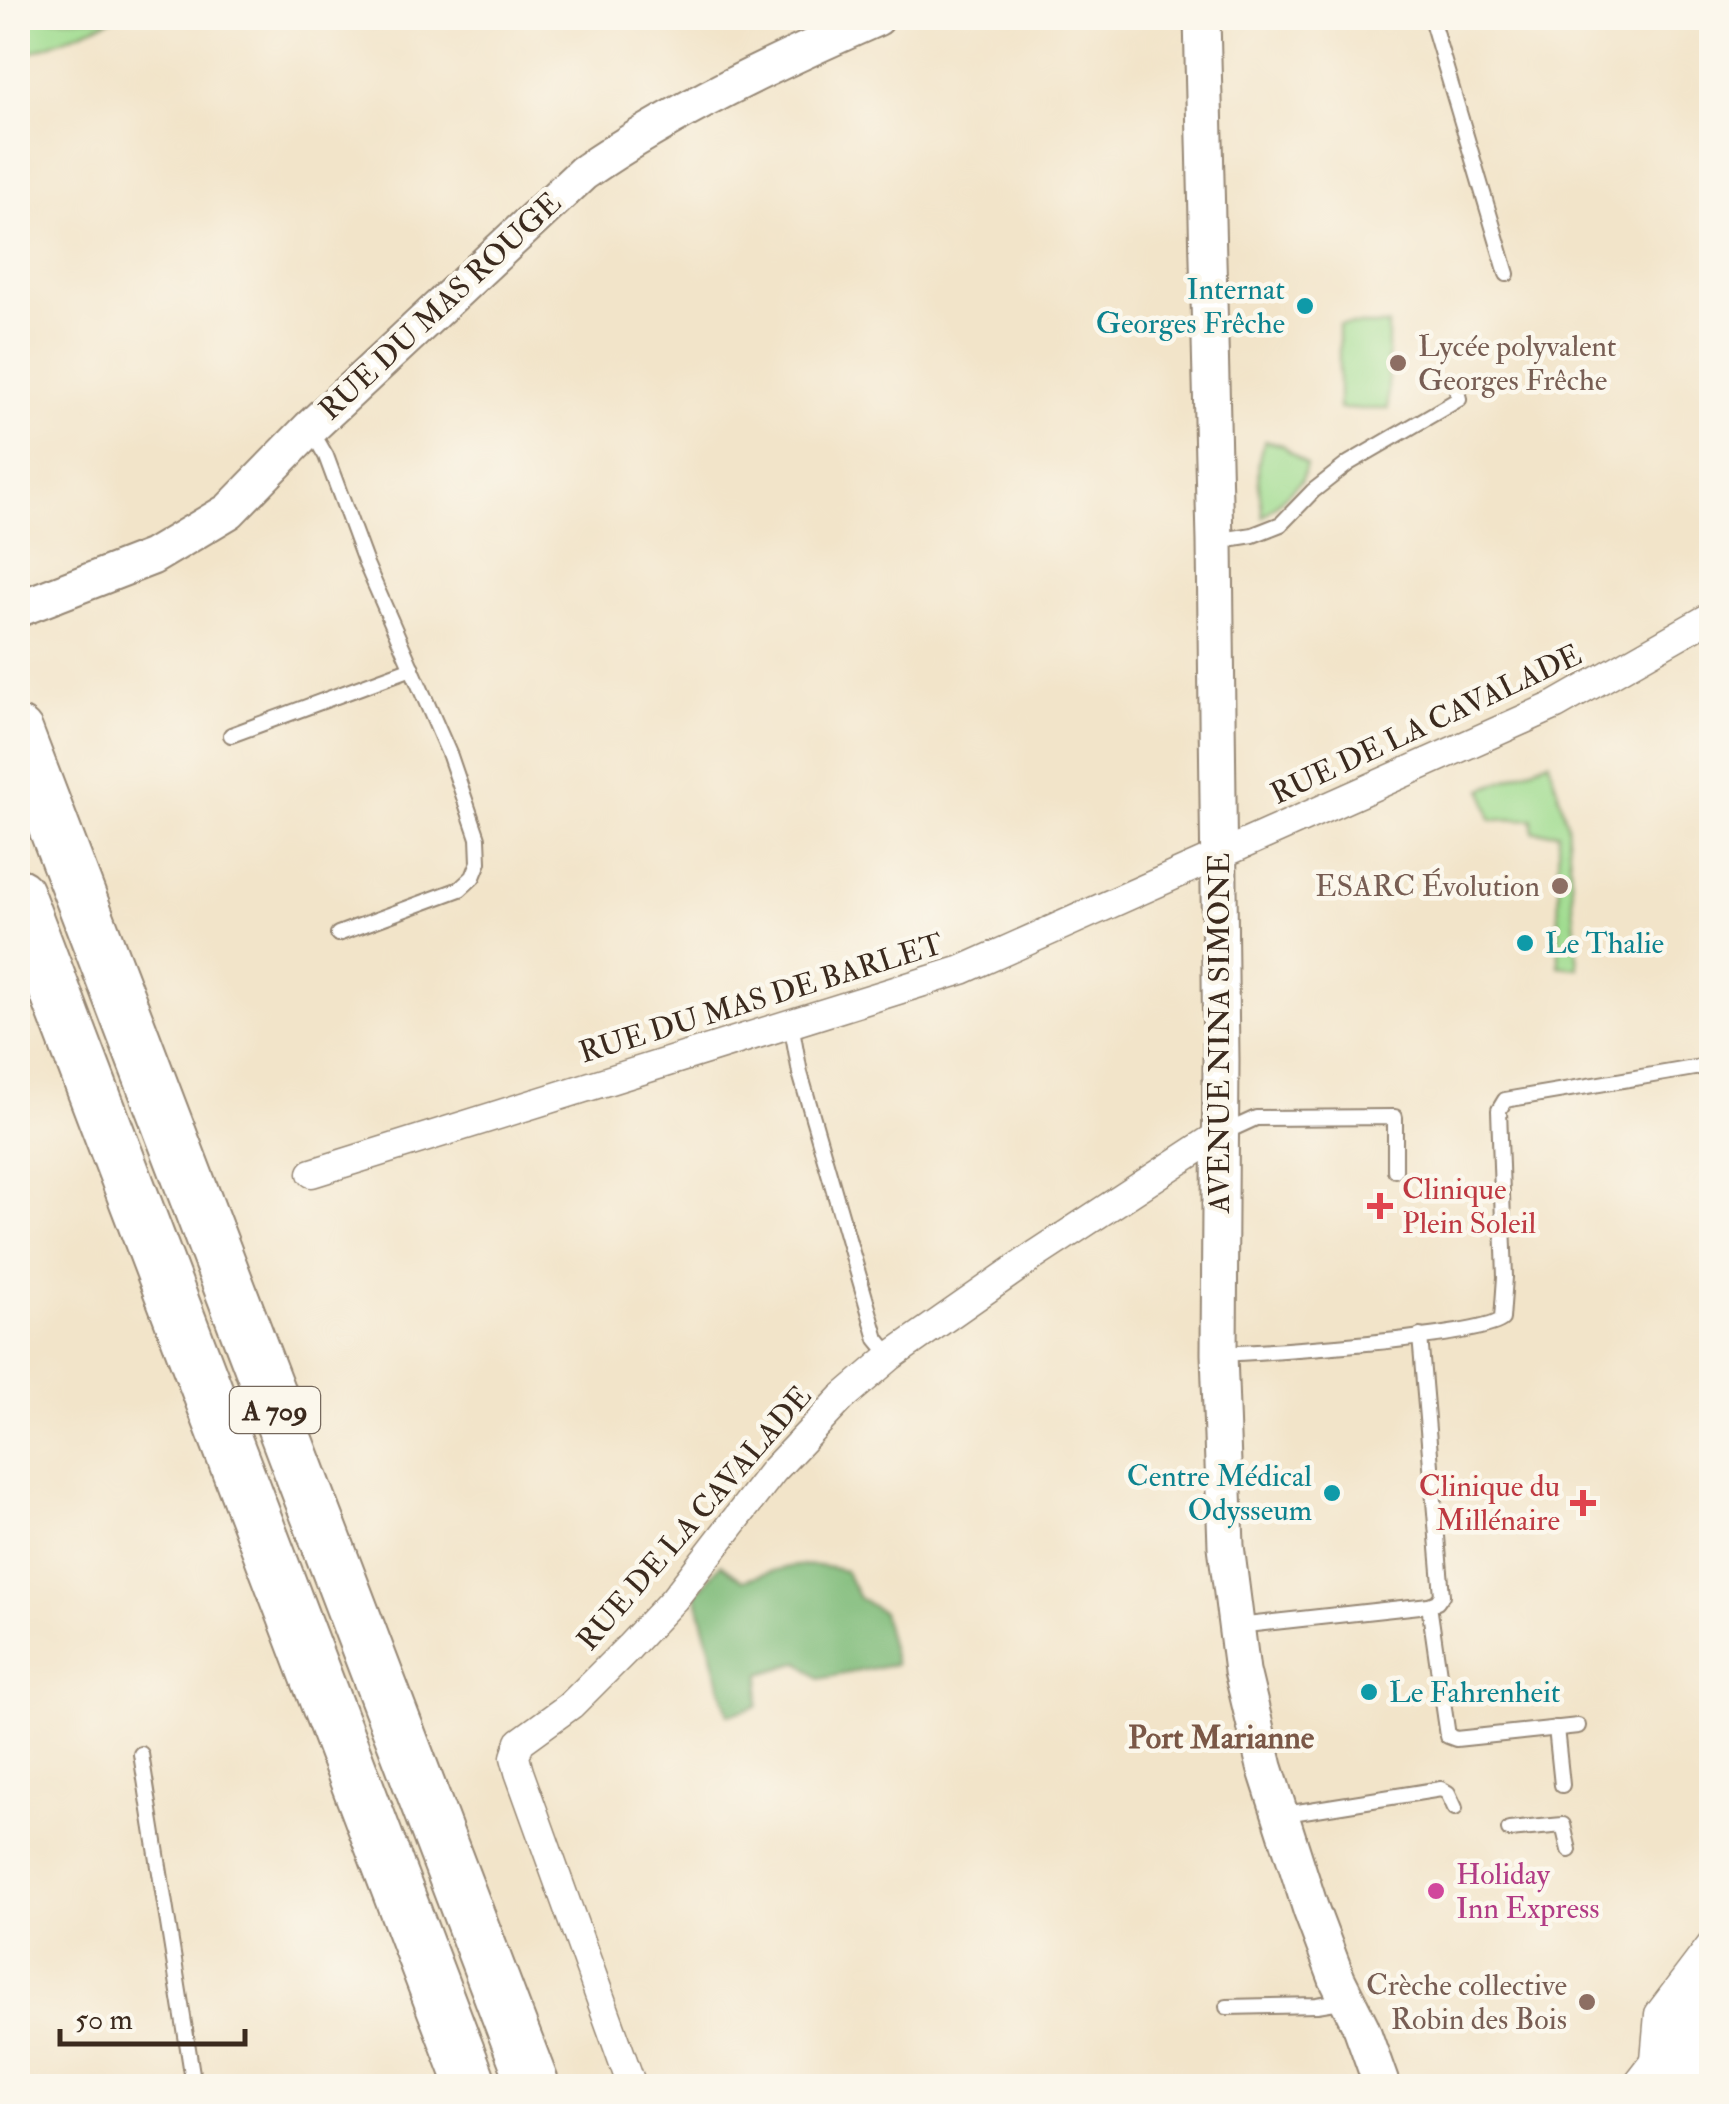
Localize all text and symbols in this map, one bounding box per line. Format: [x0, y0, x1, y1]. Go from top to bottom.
street label: RUE DU MAS ROUGE [312, 185, 569, 428]
place label: Internat Georges Frêche [1096, 271, 1285, 342]
marker: Internat Georges Frêche [1294, 295, 1316, 317]
place label: Lycée polyvalent Georges Frêche [1418, 328, 1617, 399]
marker: Lycée polyvalent Georges Frêche [1387, 352, 1409, 374]
street label: RUE DE LA CAVALADE [1265, 636, 1587, 813]
street label: AVENUE NINA SIMONE [1201, 853, 1238, 1214]
place label: ESARC Évolution [1315, 867, 1540, 905]
marker: ESARC Évolution [1549, 875, 1571, 897]
street label: RUE DU MAS DE BARLET [575, 925, 947, 1071]
place label: Le Thalie [1545, 925, 1664, 962]
marker: Le Thalie [1514, 932, 1536, 954]
place label: Clinique Plein Soleil [1402, 1171, 1537, 1242]
marker: Clinique Plein Soleil [1367, 1193, 1393, 1219]
street label: RUE DE LA CAVALADE [569, 1378, 819, 1658]
road number: A 709 [230, 1387, 320, 1433]
place label: Centre Médical Odysseum [1127, 1458, 1312, 1529]
place label: Clinique du Millénaire [1419, 1468, 1560, 1539]
marker: Centre Médical Odysseum [1321, 1482, 1343, 1504]
marker: Clinique du Millénaire [1570, 1490, 1596, 1516]
place label: Le Fahrenheit [1389, 1674, 1561, 1711]
marker: Le Fahrenheit [1358, 1681, 1380, 1703]
district label: Port Marianne [1128, 1718, 1315, 1758]
place label: Holiday Inn Express [1456, 1856, 1600, 1927]
marker: Holiday Inn Express [1425, 1880, 1447, 1902]
place label: Crèche collective Robin des Bois [1366, 1967, 1567, 2038]
scale bar [60, 1984, 245, 2046]
marker: Crèche collective Robin des Bois [1576, 1991, 1598, 2013]
text: 50 m [75, 2001, 133, 2038]

